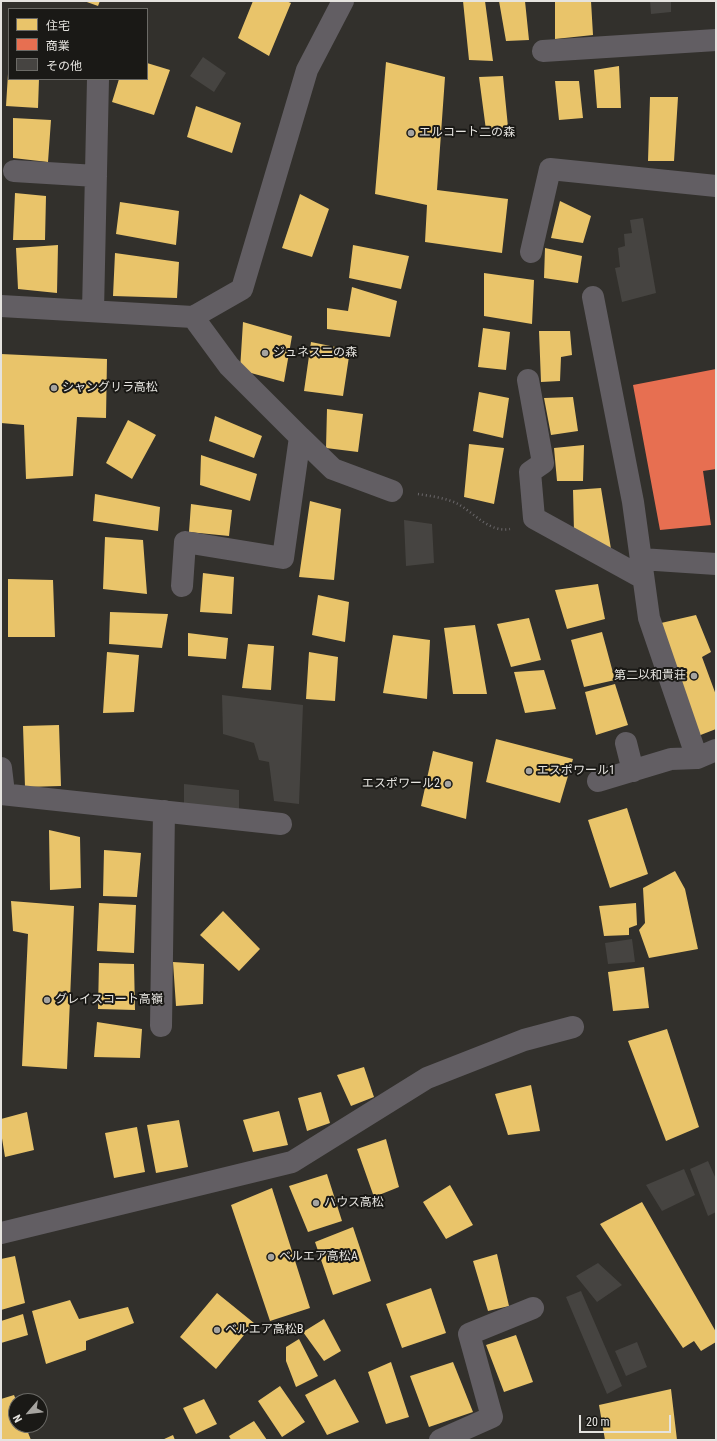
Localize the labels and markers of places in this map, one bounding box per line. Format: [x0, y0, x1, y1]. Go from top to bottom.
place label: エルコート二の森 [419, 126, 515, 140]
marker: エルコート二の森 [406, 128, 416, 138]
place label: ジュネス二の森 [273, 346, 357, 360]
marker: ジュネス二の森 [260, 348, 270, 358]
place label: シャングリラ高松 [62, 381, 158, 395]
marker: シャングリラ高松 [49, 383, 59, 393]
place label: 第二以和貴荘 [614, 669, 686, 683]
marker: 第二以和貴荘 [689, 671, 699, 681]
place label: エスポワール1 [537, 764, 615, 778]
marker: エスポワール1 [524, 766, 534, 776]
place label: エスポワール2 [362, 777, 440, 791]
marker: エスポワール2 [443, 779, 453, 789]
place label: グレイスコート高嶺 [55, 993, 163, 1007]
marker: グレイスコート高嶺 [42, 995, 52, 1005]
place label: ハウス高松 [324, 1196, 384, 1210]
marker: ハウス高松 [311, 1198, 321, 1208]
place label: ベルエア高松A [279, 1250, 358, 1264]
marker: ベルエア高松A [266, 1252, 276, 1262]
place label: ベルエア高松B [225, 1323, 304, 1337]
marker: ベルエア高松B [212, 1325, 222, 1335]

